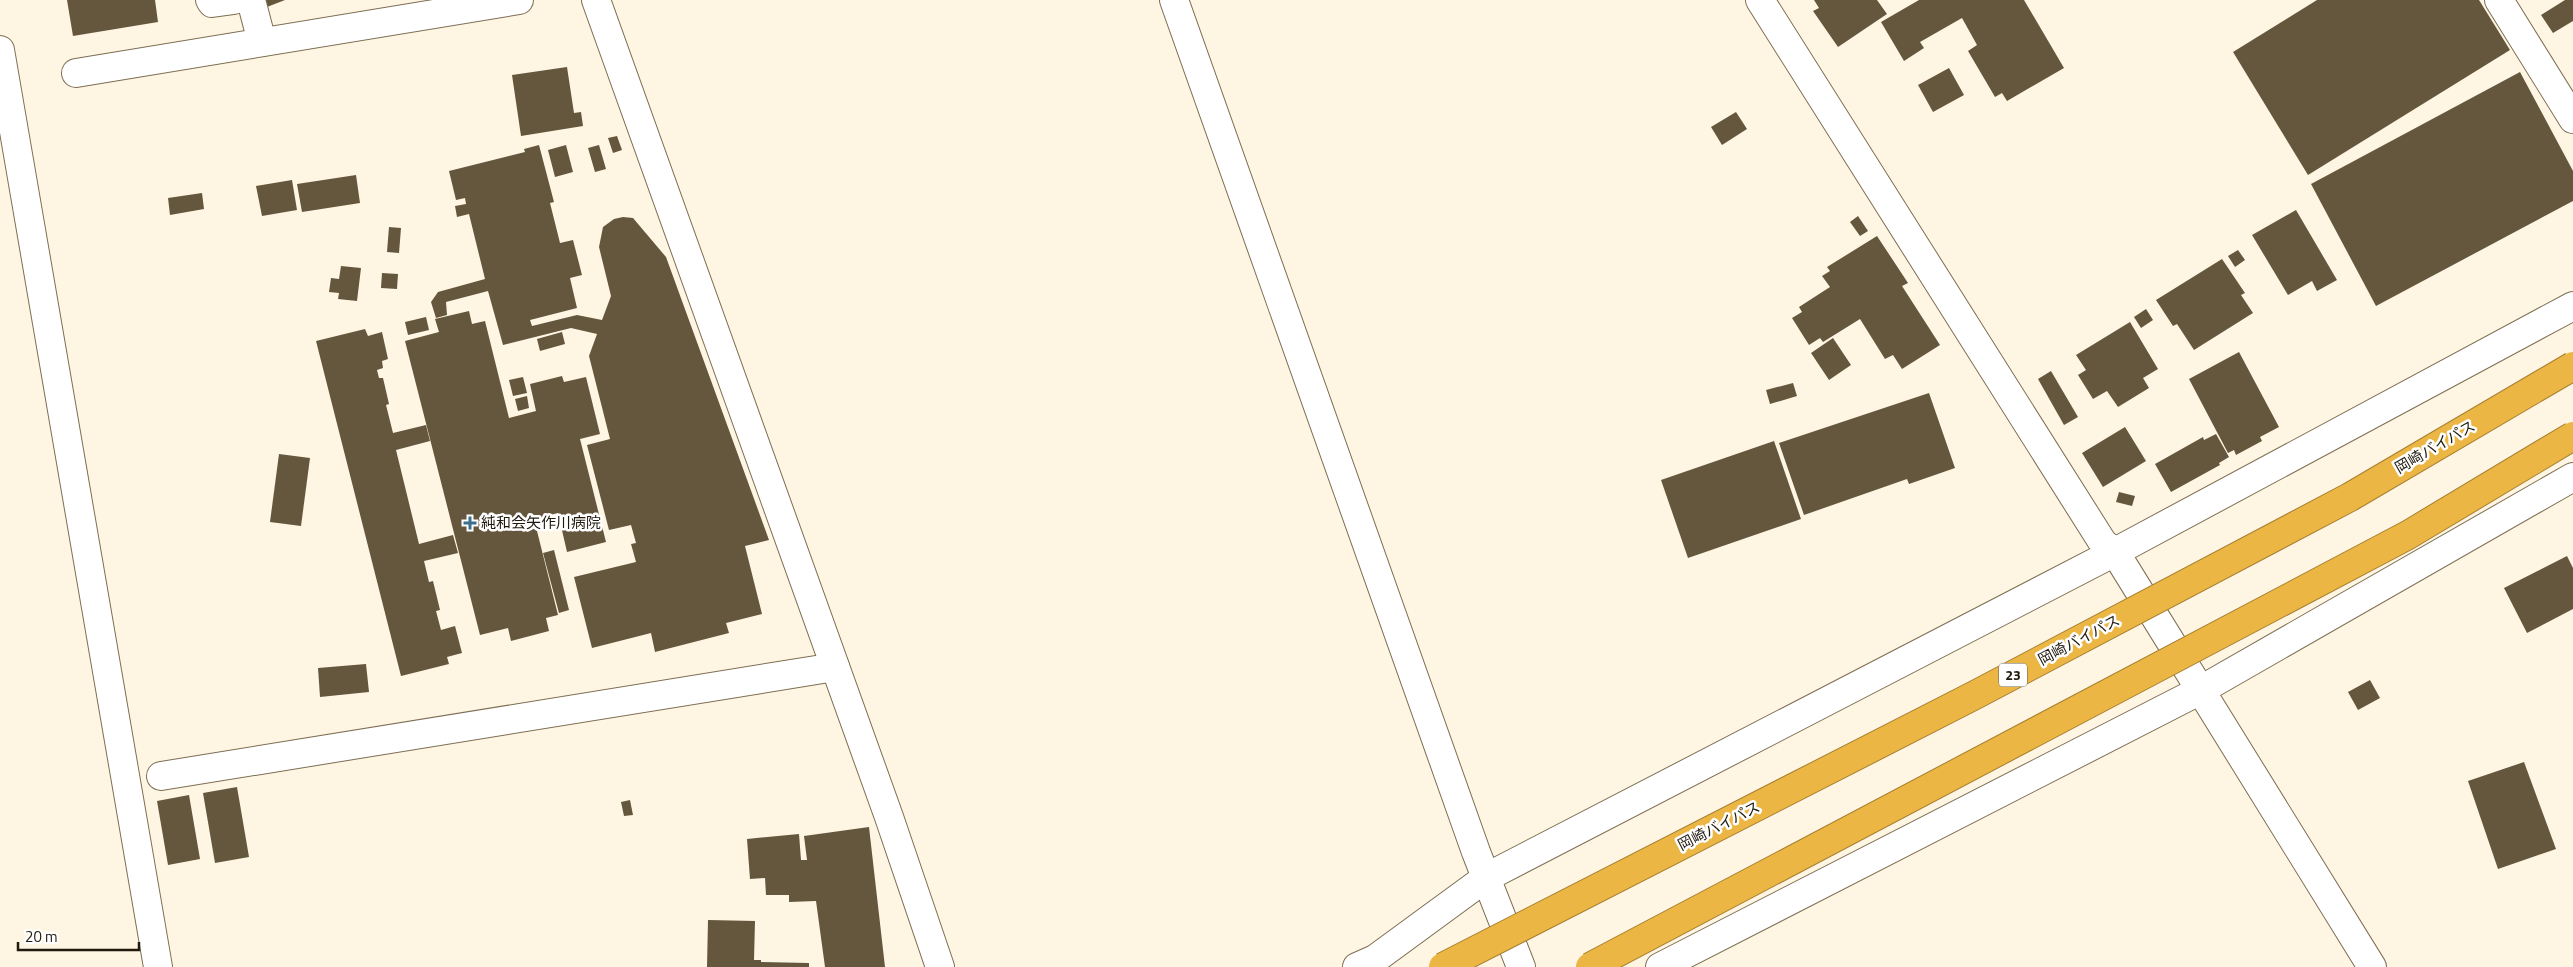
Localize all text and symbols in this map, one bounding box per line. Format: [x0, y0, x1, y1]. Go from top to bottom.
street label: 岡崎バイパス [2390, 414, 2479, 479]
place label: 純和会矢作川病院 [481, 511, 601, 534]
marker: 純和会矢作川病院 [463, 516, 477, 530]
street label: 岡崎バイパス [2034, 608, 2124, 671]
road number: 23 [1999, 664, 2027, 686]
street label: 岡崎バイパス [1674, 795, 1764, 856]
scale bar [18, 920, 139, 952]
text: 20 m [25, 925, 58, 948]

